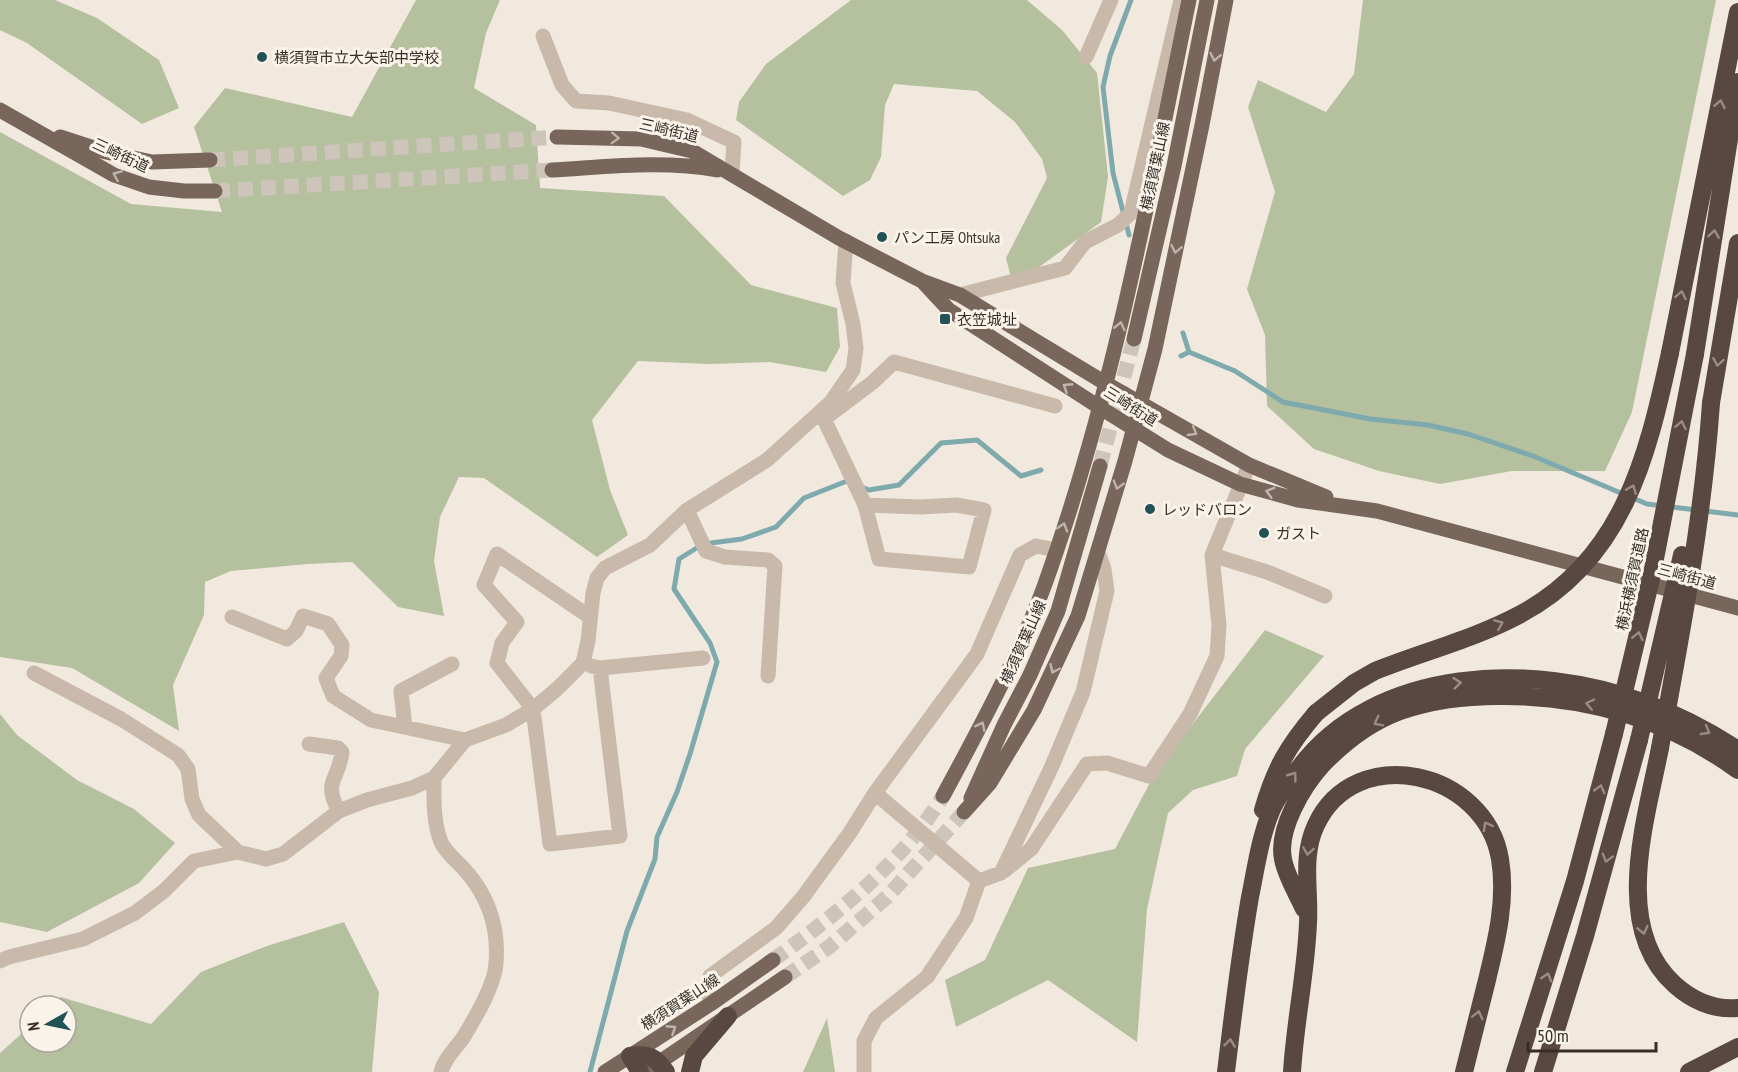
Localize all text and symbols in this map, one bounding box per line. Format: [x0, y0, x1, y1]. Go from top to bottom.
place label: 横須賀市立大矢部中学校 [274, 48, 439, 67]
marker: 横須賀市立大矢部中学校 [255, 50, 269, 64]
one-way arrow [1209, 52, 1222, 62]
one-way arrow [1713, 99, 1726, 109]
street label: 三崎街道 [638, 114, 700, 146]
street label: 横須賀葉山線 [1136, 120, 1174, 212]
one-way arrow [611, 132, 620, 145]
street label: 三崎街道 [90, 134, 152, 176]
one-way arrow [112, 170, 123, 182]
place label: パン工房 Ohtsuka [894, 228, 1000, 247]
one-way arrow [1707, 229, 1719, 239]
marker: パン工房 Ohtsuka [875, 230, 889, 244]
one-way arrow [1171, 243, 1184, 253]
one-way arrow [1674, 291, 1687, 301]
place label: 衣笠城址 [957, 310, 1017, 329]
marker: 衣笠城址 [938, 312, 952, 326]
one-way arrow [1112, 322, 1125, 332]
one-way arrow [1712, 357, 1725, 367]
street label: 三崎街道 [1101, 382, 1161, 430]
one-way arrow [1062, 383, 1073, 394]
one-way arrow [1674, 420, 1687, 430]
one-way arrow [1187, 425, 1197, 437]
one-way arrow [1113, 479, 1125, 490]
one-way arrow [1625, 484, 1637, 495]
one-way arrow [1266, 487, 1276, 499]
place label: レッドバロン [1162, 500, 1252, 519]
marker: レッドバロン [1143, 502, 1157, 516]
one-way arrow [1056, 522, 1068, 533]
place label: ガスト [1276, 524, 1321, 543]
marker: ガスト [1257, 526, 1271, 540]
street label: 横浜横須賀道路 [1612, 526, 1652, 632]
street label: 三崎街道 [1656, 559, 1718, 593]
street label: 横須賀葉山線 [996, 597, 1050, 687]
one-way arrow [1492, 619, 1503, 631]
one-way arrow [1630, 632, 1643, 642]
one-way arrow [1049, 662, 1061, 673]
one-way arrow [1452, 677, 1462, 690]
one-way arrow [1585, 698, 1595, 711]
one-way arrow [1374, 714, 1385, 726]
one-way arrow [973, 722, 985, 733]
one-way arrow [1700, 724, 1710, 735]
one-way arrow [1286, 772, 1297, 783]
one-way arrow [1593, 784, 1605, 795]
one-way arrow [1483, 822, 1494, 832]
one-way arrow [1302, 846, 1314, 855]
one-way arrow [1602, 852, 1614, 863]
one-way arrow [1636, 925, 1649, 935]
street label: 横須賀葉山線 [637, 970, 723, 1034]
one-way arrow [1539, 972, 1552, 983]
north arrow [18, 994, 78, 1054]
one-way arrow [1471, 1011, 1484, 1021]
scale bar [1528, 1015, 1656, 1053]
text: N [23, 1021, 44, 1032]
text: 50 m [1537, 1024, 1569, 1047]
one-way arrow [665, 1025, 676, 1036]
one-way arrow [1223, 1038, 1235, 1047]

